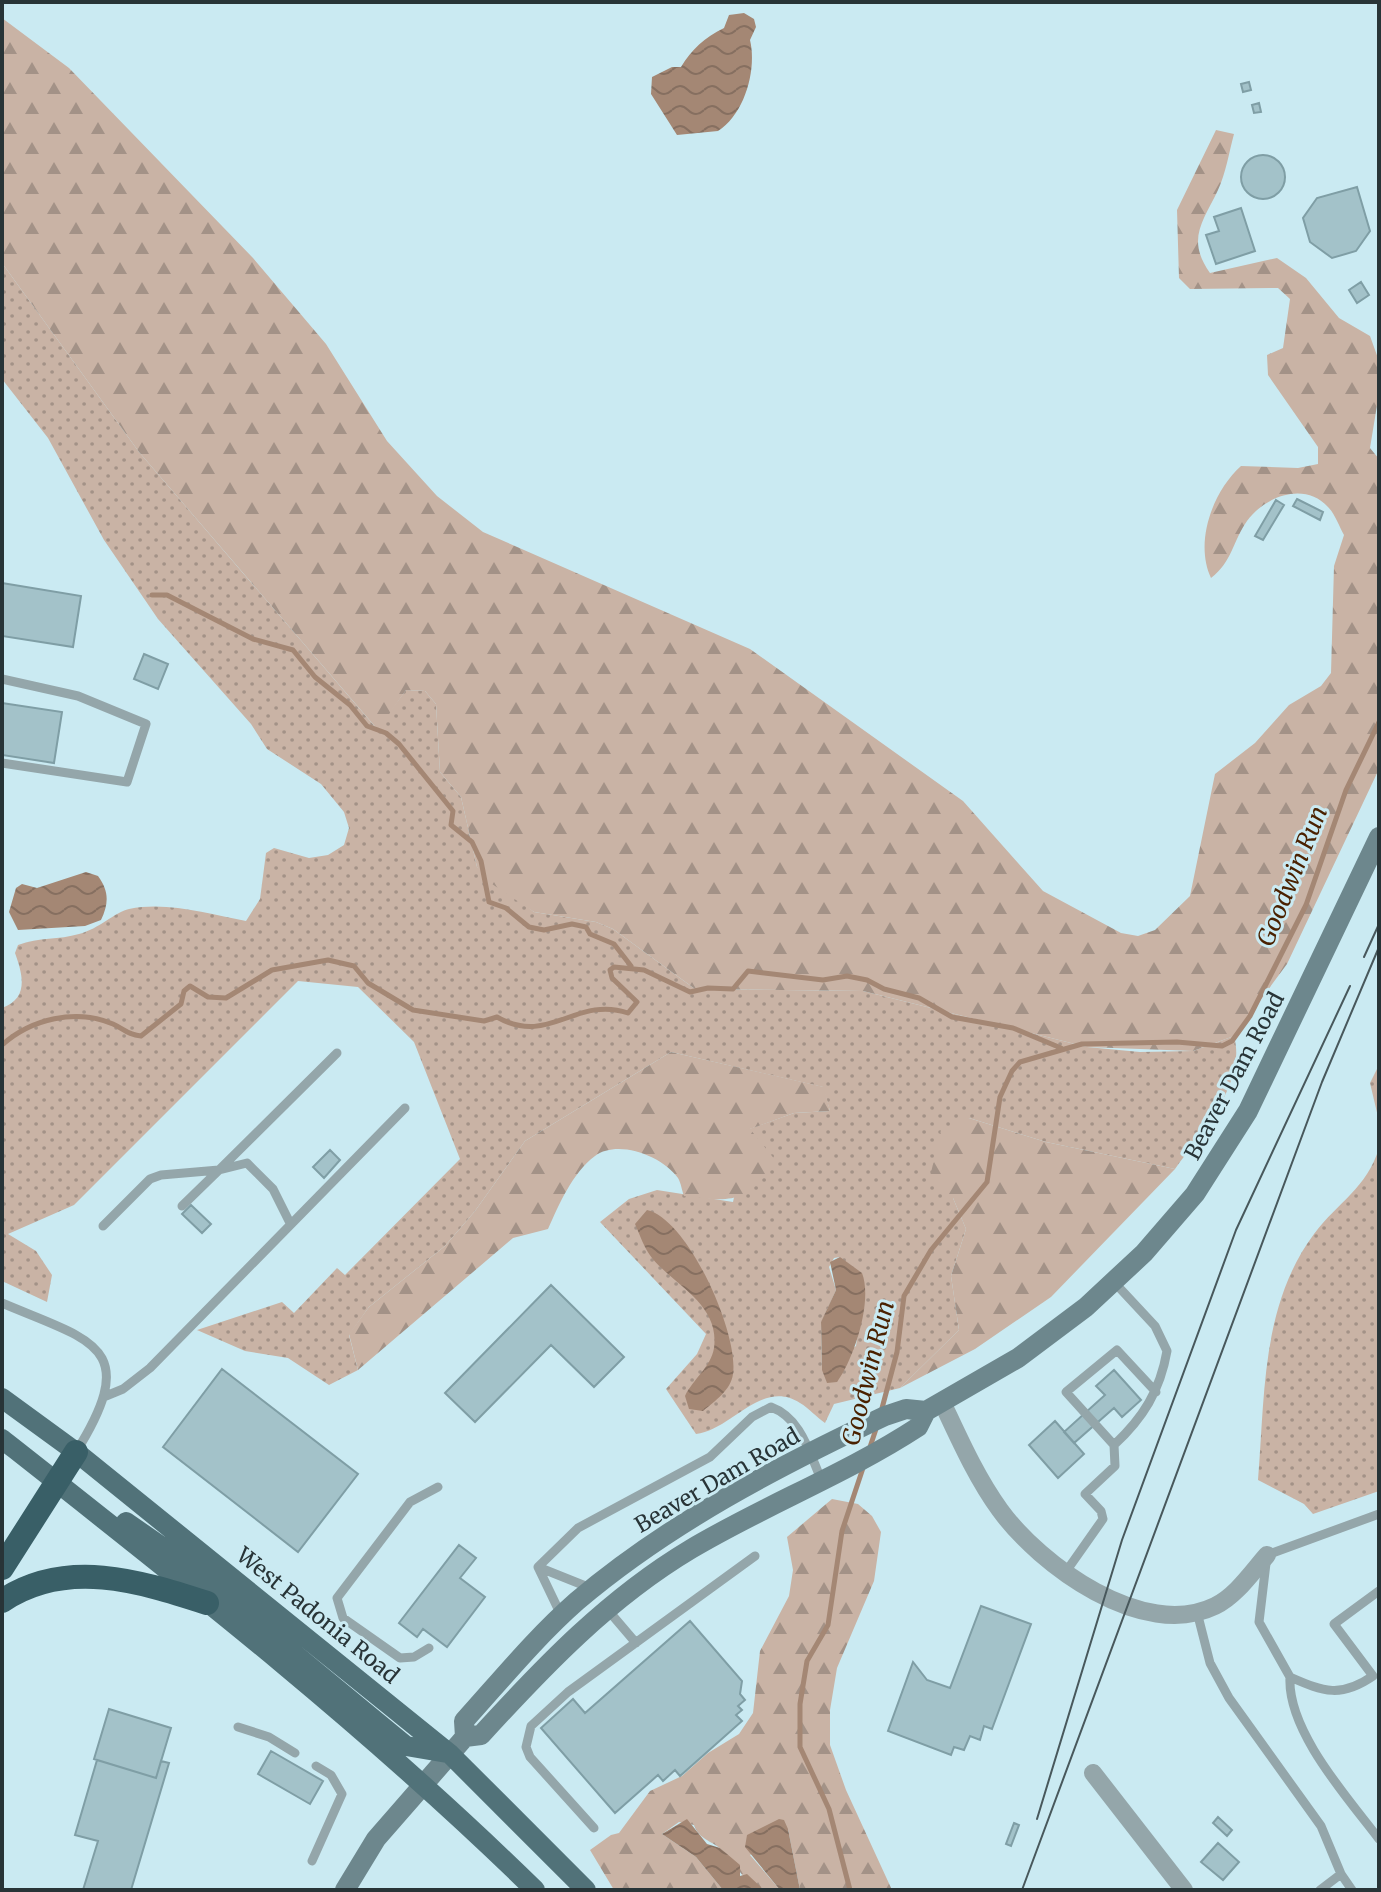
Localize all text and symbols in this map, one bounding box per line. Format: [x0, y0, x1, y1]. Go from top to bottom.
water label: Goodwin Run [1250, 801, 1334, 951]
street label: Beaver Dam Road [1178, 987, 1290, 1165]
water label: Goodwin Run [835, 1297, 901, 1449]
street label: Beaver Dam Road [629, 1421, 805, 1539]
street label: West Padonia Road [230, 1540, 405, 1689]

